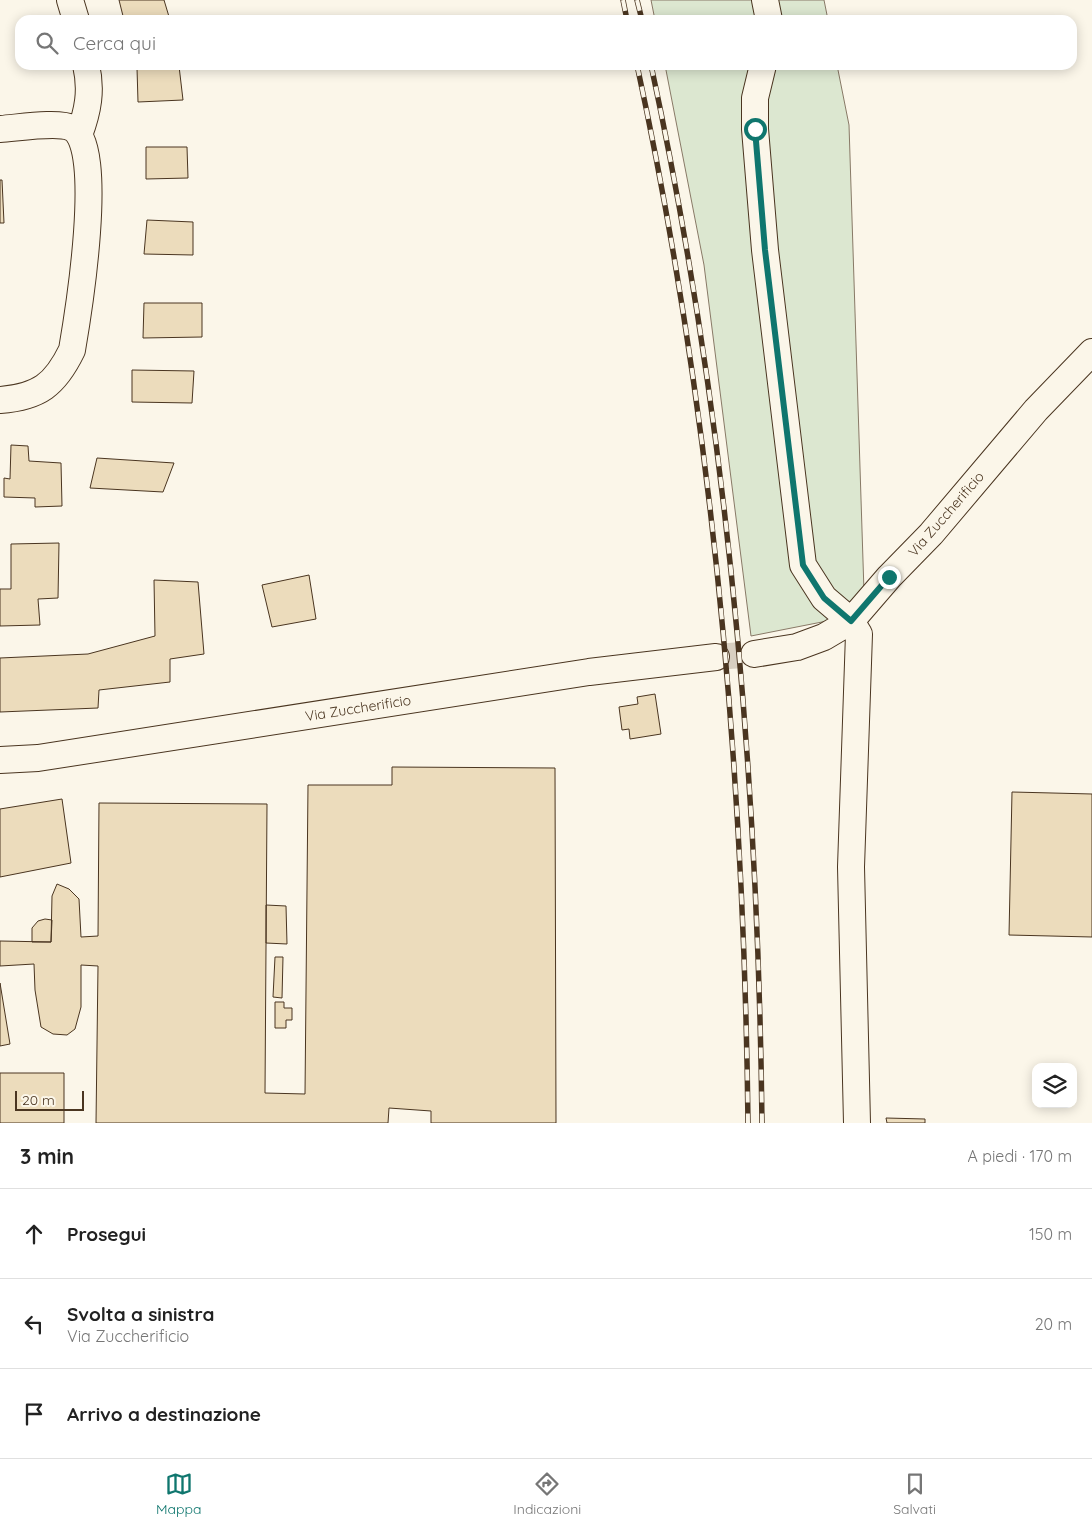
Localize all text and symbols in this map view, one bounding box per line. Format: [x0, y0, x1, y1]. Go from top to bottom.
search box [15, 15, 1077, 70]
icon: search [33, 29, 61, 57]
text: Cerca qui [73, 31, 156, 55]
route start [744, 118, 767, 141]
street label: Via Zuccherificio [904, 468, 988, 560]
route end [878, 566, 901, 589]
street label: Via Zuccherificio [304, 691, 412, 725]
map controls [1032, 1063, 1077, 1108]
button: layers [1032, 1063, 1077, 1108]
scale bar [15, 1088, 84, 1111]
text: 20 m [22, 1091, 55, 1109]
text: 3 min [20, 1143, 74, 1169]
text: A piedi · 170 m [968, 1146, 1072, 1166]
icon: ahead [20, 1220, 48, 1248]
text: Prosegui [67, 1222, 146, 1246]
text: 150 m [1029, 1224, 1072, 1244]
text: Svolta a sinistra [67, 1302, 214, 1326]
icon: left [20, 1310, 48, 1338]
text: 20 m [1035, 1314, 1072, 1334]
text: Via Zuccherificio [67, 1326, 189, 1346]
icon: arrive [20, 1400, 48, 1428]
text: Arrivo a destinazione [67, 1402, 261, 1426]
tab: Mappa [156, 1470, 201, 1518]
tab: Indicazioni [513, 1470, 581, 1518]
tab: Salvati [893, 1470, 936, 1518]

